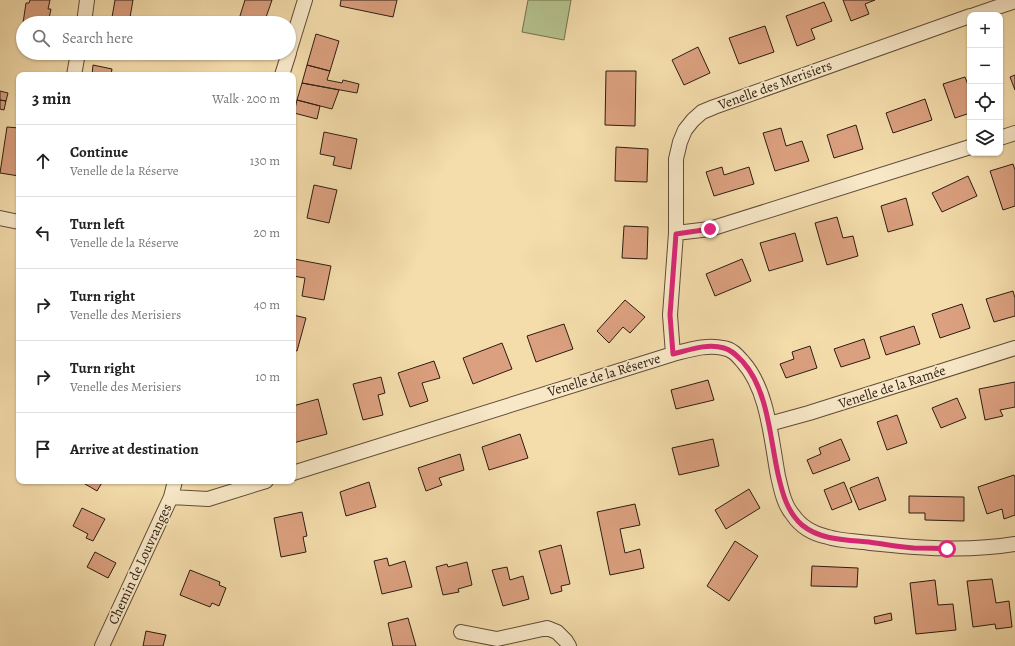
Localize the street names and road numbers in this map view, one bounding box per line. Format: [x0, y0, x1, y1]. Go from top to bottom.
street label: Venelle des Merisiers [715, 56, 835, 115]
street label: Venelle de la Réserve [544, 349, 663, 401]
street label: Venelle de la Ramée [835, 361, 948, 414]
street label: Chemin de Louvranges [104, 500, 176, 628]

